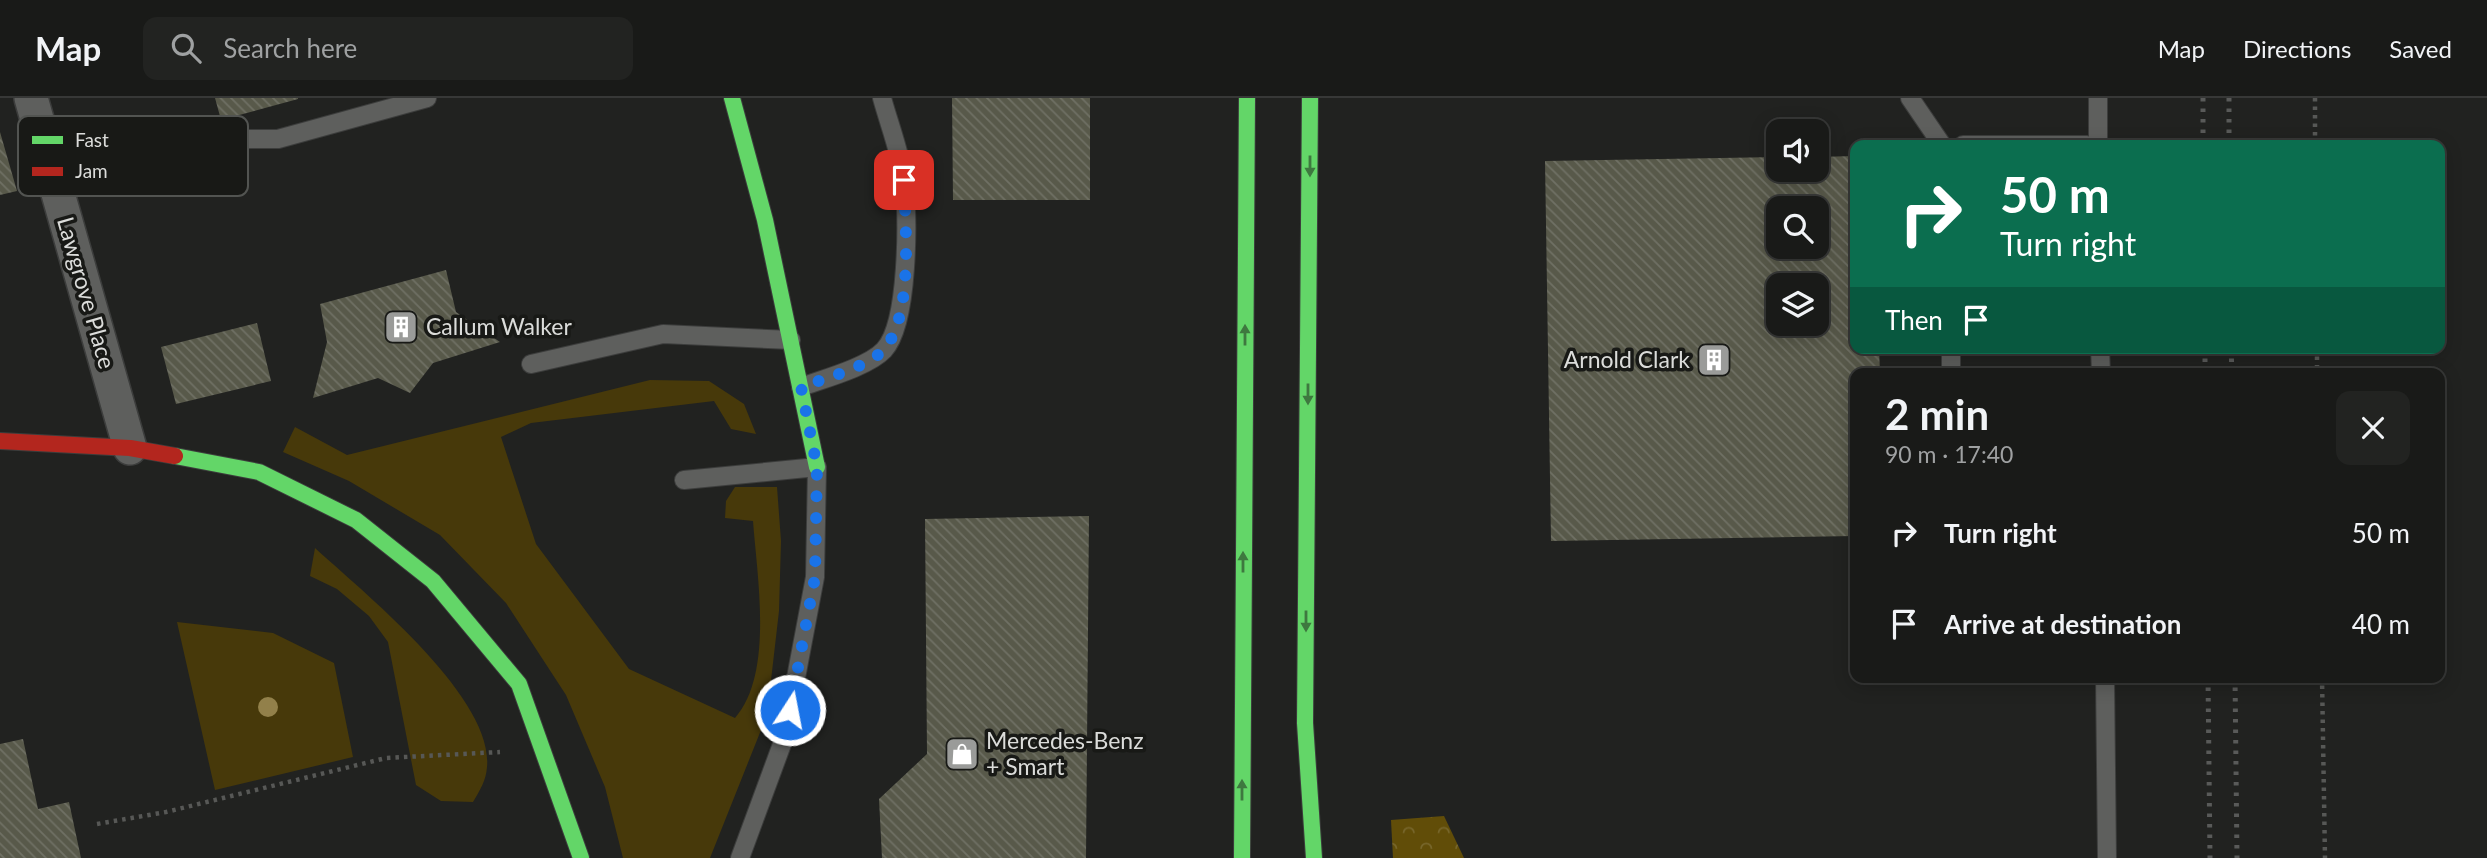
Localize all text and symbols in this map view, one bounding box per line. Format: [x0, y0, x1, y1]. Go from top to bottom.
search box [143, 17, 633, 80]
text: Map [35, 28, 101, 68]
icon: search [167, 29, 205, 67]
text: Search here [223, 32, 357, 64]
text: Map [2158, 34, 2205, 63]
text: Directions [2243, 34, 2351, 63]
text: Saved [2389, 34, 2452, 63]
legend [18, 116, 248, 196]
map controls [1766, 119, 1829, 336]
button: sound [1766, 119, 1829, 182]
text: Fast [75, 128, 109, 151]
pin [874, 150, 934, 210]
one-way arrow [1304, 155, 1316, 177]
text: Jam [75, 159, 108, 182]
icon: arrive [885, 161, 923, 199]
text: 50 m [2000, 165, 2110, 223]
icon: right [1885, 168, 1976, 259]
button: search [1766, 196, 1829, 259]
street label: Lawgrove Place [52, 214, 122, 372]
text: Turn right [2000, 224, 2136, 263]
button: layers [1766, 273, 1829, 336]
icon: arrive [1957, 301, 1995, 339]
text: Then [1885, 304, 1943, 336]
building icon: Callum Walker [382, 308, 420, 346]
place label: Callum Walker [426, 312, 573, 340]
one-way arrow [1239, 324, 1250, 346]
building icon: Arnold Clark [1695, 341, 1733, 379]
place label: Arnold Clark [1564, 345, 1690, 373]
one-way arrow [1302, 383, 1314, 405]
text: 2 min [1885, 389, 1989, 439]
button: close [2336, 391, 2410, 465]
text: 90 m · 17:40 [1885, 440, 2013, 468]
icon: right [1885, 514, 1923, 552]
text: Turn right [1944, 517, 2057, 549]
text: 50 m [2352, 517, 2410, 549]
one-way arrow [1237, 551, 1249, 573]
icon: arrive [1885, 605, 1923, 643]
text: Arrive at destination [1944, 608, 2181, 640]
text: 40 m [2352, 608, 2410, 640]
one-way arrow [1300, 610, 1312, 632]
position arrow [753, 673, 827, 747]
place label: Mercedes-Benz + Smart [986, 726, 1144, 780]
shop icon: Mercedes-Benz + Smart [943, 735, 981, 773]
one-way arrow [1236, 779, 1248, 801]

